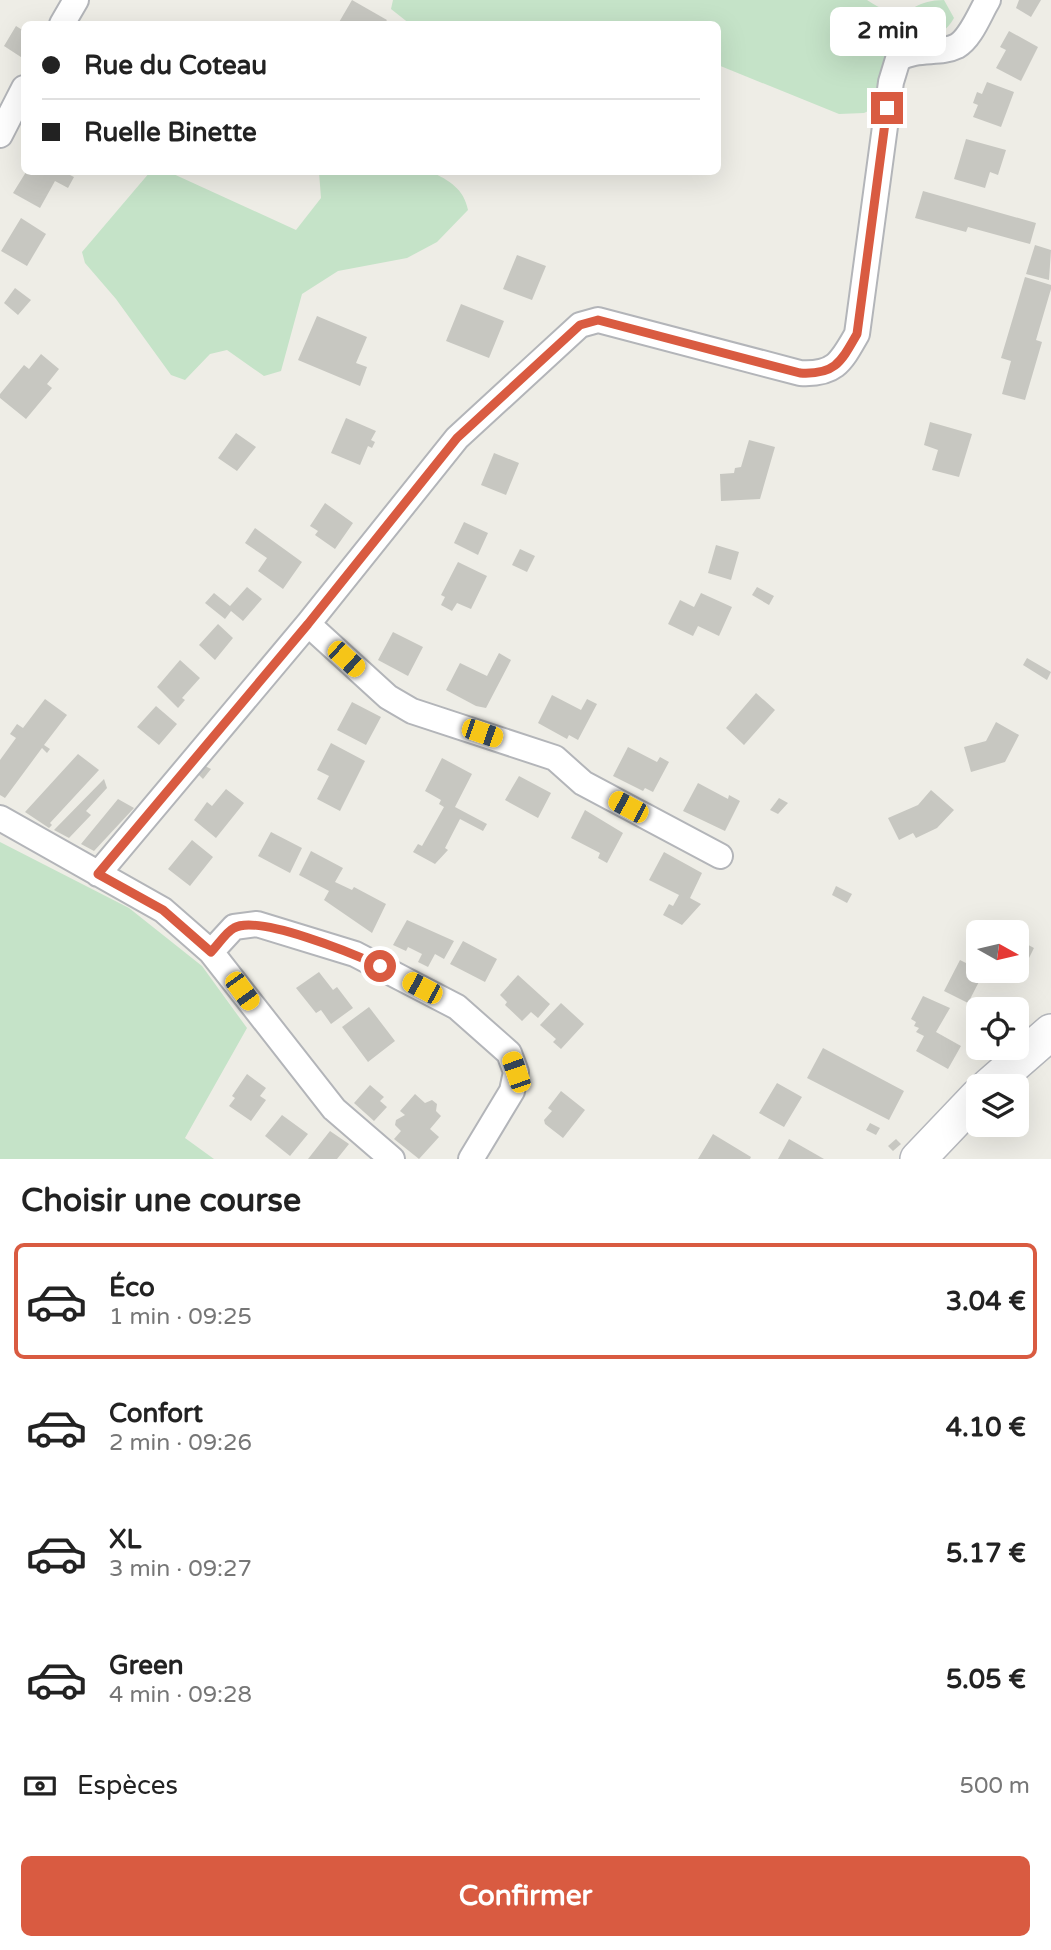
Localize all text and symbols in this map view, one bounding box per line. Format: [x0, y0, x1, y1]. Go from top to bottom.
callout: 2 min [829, 7, 945, 56]
text: 2 min [857, 17, 919, 45]
text: Rue du Coteau [84, 50, 267, 81]
route end [871, 92, 903, 124]
text: Ruelle Binette [84, 117, 257, 148]
car [324, 637, 369, 681]
car [459, 716, 506, 750]
car [605, 788, 652, 826]
north arrow [966, 920, 1029, 984]
map controls [966, 920, 1029, 1137]
route start [364, 950, 396, 982]
car [222, 968, 263, 1014]
car [399, 969, 446, 1007]
button: locate [966, 997, 1029, 1060]
car [500, 1049, 533, 1095]
button: layers [966, 1074, 1029, 1137]
text: Choisir une course [21, 1182, 301, 1220]
icon: car [25, 1270, 88, 1333]
text: Éco [109, 1272, 155, 1303]
text: 3.04 € [946, 1286, 1026, 1317]
text: 1 min · 09:25 [109, 1303, 252, 1331]
icon: car [25, 1396, 88, 1459]
text: Confort [109, 1398, 203, 1429]
text: 4.10 € [946, 1412, 1026, 1443]
text: 2 min · 09:26 [109, 1429, 252, 1457]
icon: car [25, 1522, 88, 1585]
text: XL [109, 1524, 141, 1555]
text: 5.17 € [946, 1538, 1026, 1569]
text: 3 min · 09:27 [109, 1555, 252, 1583]
icon: car [25, 1648, 88, 1711]
text: Green [109, 1650, 184, 1681]
text: 5.05 € [946, 1664, 1026, 1695]
text: 4 min · 09:28 [109, 1681, 252, 1709]
icon: cash [21, 1767, 59, 1805]
text: Espèces [77, 1770, 178, 1801]
text: 500 m [960, 1772, 1030, 1800]
button: Confirmer [21, 1856, 1030, 1936]

